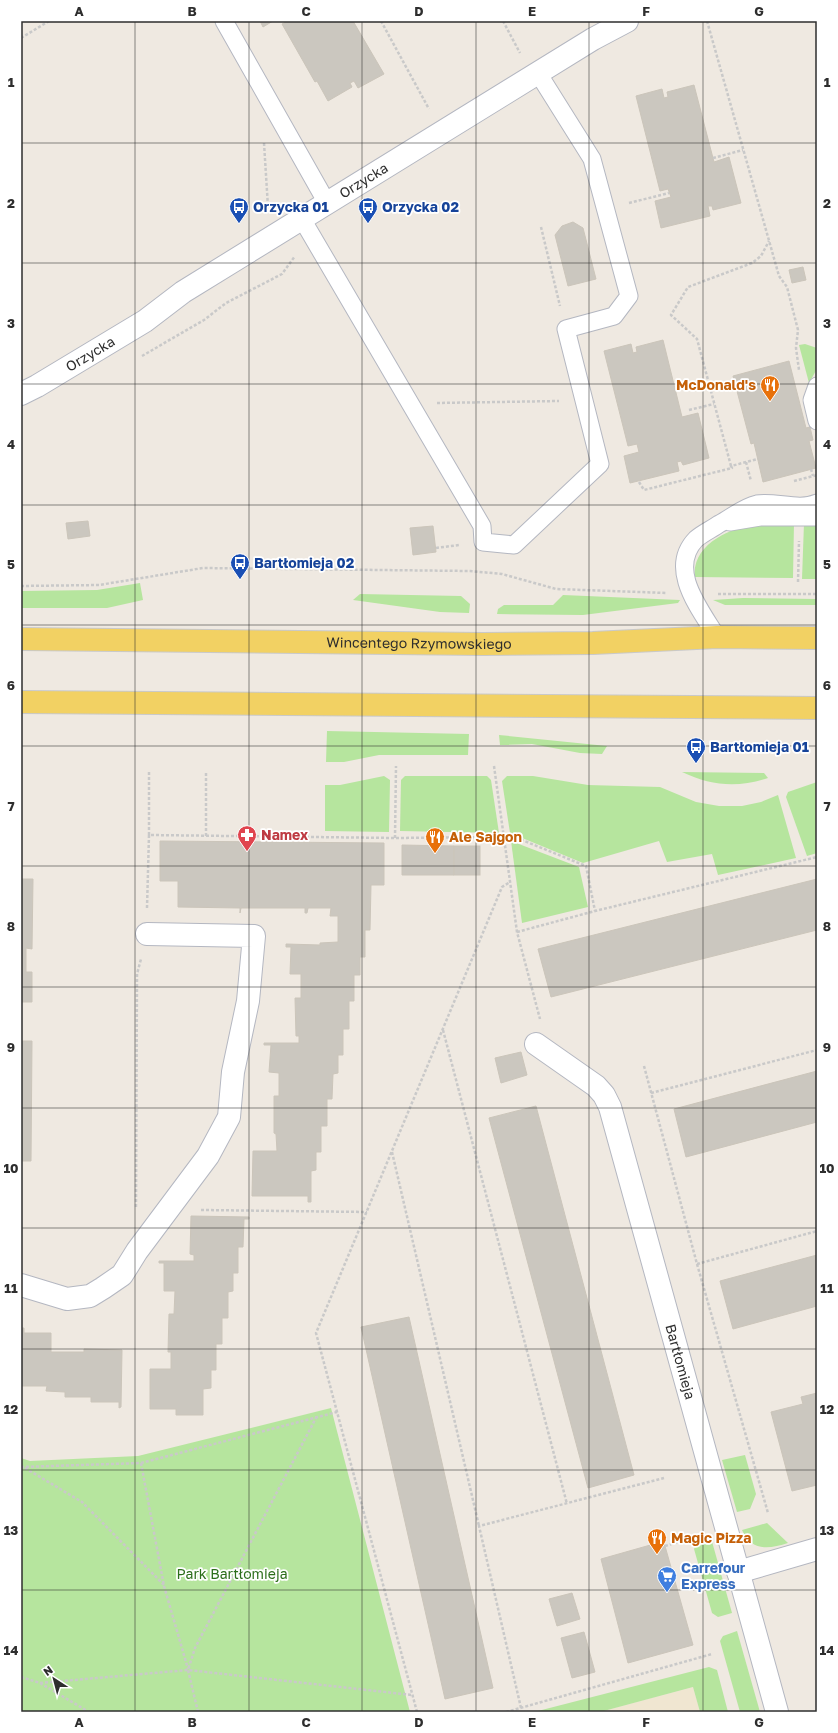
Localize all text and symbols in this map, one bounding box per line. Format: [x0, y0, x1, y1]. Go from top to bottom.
text: A [74, 3, 84, 19]
text: B [187, 3, 197, 19]
text: C [301, 3, 311, 19]
text: D [414, 3, 424, 19]
text: E [528, 3, 536, 19]
text: F [642, 3, 650, 19]
text: G [754, 3, 764, 19]
text: 1 [8, 74, 15, 90]
text: 1 [824, 74, 831, 90]
street label: Orzycka [336, 159, 391, 202]
text: 2 [7, 195, 15, 211]
text: 2 [823, 195, 831, 211]
bus stop icon: Orzycka 01 [228, 196, 250, 224]
bus stop icon: Orzycka 02 [357, 196, 379, 224]
place label: Orzycka 01 [253, 198, 329, 215]
place label: Orzycka 02 [382, 198, 459, 215]
text: 3 [7, 315, 15, 331]
text: 3 [823, 315, 831, 331]
street label: Orzycka [62, 332, 118, 375]
restaurant icon: McDonald's [759, 374, 781, 402]
place label: McDonald's [676, 376, 756, 393]
text: 4 [7, 436, 15, 452]
text: 4 [823, 436, 831, 452]
bus stop icon: Bartłomieja 02 [229, 552, 251, 580]
place label: Bartłomieja 02 [254, 554, 355, 571]
text: 5 [7, 556, 15, 572]
text: 5 [823, 556, 831, 572]
street label: Wincentego Rzymowskiego [326, 633, 512, 652]
text: 6 [7, 677, 15, 693]
text: 6 [823, 677, 831, 693]
bus stop icon: Bartłomieja 01 [685, 736, 707, 764]
place label: Bartłomieja 01 [710, 738, 809, 755]
text: 7 [7, 798, 15, 814]
text: 7 [823, 798, 831, 814]
pharmacy icon: Namex [236, 824, 258, 852]
place label: Namex [261, 826, 308, 843]
restaurant icon: Ale Sajgon [424, 826, 446, 854]
place label: Ale Sajgon [449, 828, 522, 845]
text: 8 [7, 918, 15, 934]
text: 8 [823, 918, 831, 934]
text: 9 [7, 1039, 15, 1055]
text: 9 [823, 1039, 831, 1055]
text: 10 [3, 1160, 19, 1176]
text: 10 [819, 1160, 835, 1176]
text: 11 [4, 1280, 18, 1296]
text: 11 [820, 1280, 834, 1296]
street label: Bartłomieja [662, 1322, 699, 1401]
text: 12 [4, 1401, 18, 1417]
text: 12 [820, 1401, 834, 1417]
text: 13 [4, 1522, 18, 1538]
text: 13 [820, 1522, 834, 1538]
restaurant icon: Magic Pizza [646, 1527, 668, 1555]
place label: Magic Pizza [671, 1529, 751, 1546]
place label: Carrefour Express [681, 1559, 746, 1592]
park label: Park Bartłomieja [176, 1565, 288, 1582]
supermarket icon: Carrefour Express [656, 1565, 678, 1593]
text: 14 [4, 1642, 18, 1658]
text: 14 [820, 1642, 834, 1658]
north arrow [34, 1659, 74, 1699]
text: N [41, 1663, 55, 1678]
text: A [74, 1714, 84, 1730]
text: B [187, 1714, 197, 1730]
text: C [301, 1714, 311, 1730]
text: D [414, 1714, 424, 1730]
text: E [528, 1714, 536, 1730]
text: F [642, 1714, 650, 1730]
text: G [754, 1714, 764, 1730]

